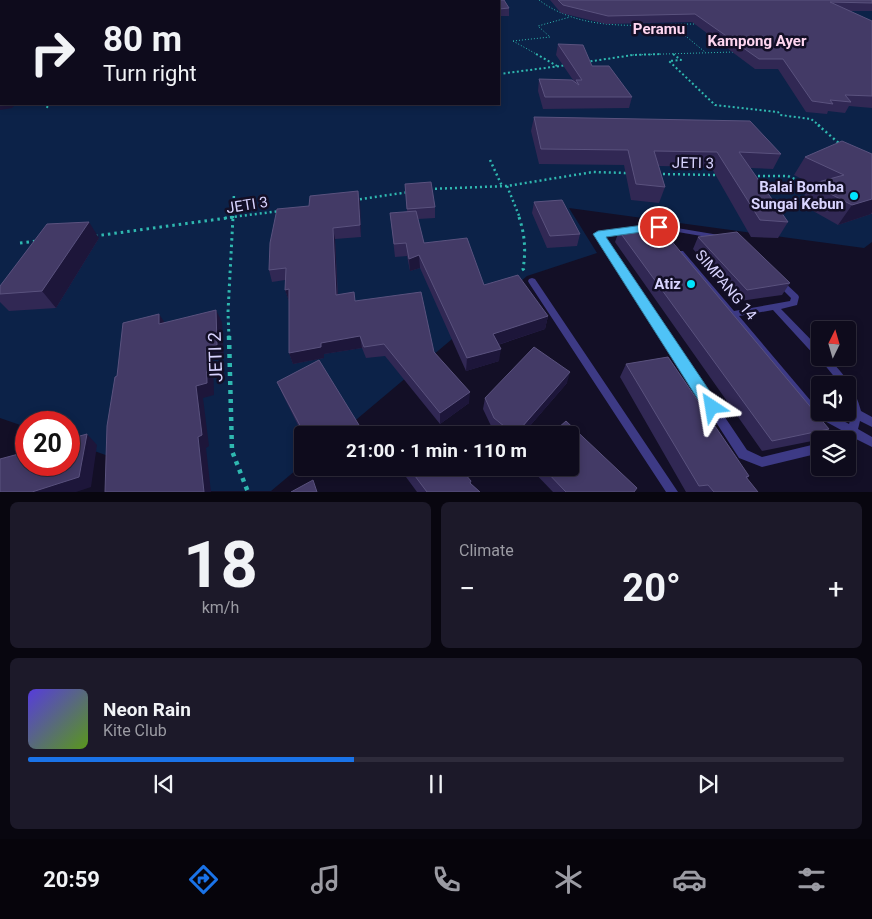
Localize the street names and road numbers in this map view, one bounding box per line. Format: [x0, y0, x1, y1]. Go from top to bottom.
street label: JETI 3 [672, 154, 714, 172]
street label: JETI 3 [225, 193, 269, 217]
street label: SIMPANG 14 [692, 246, 761, 324]
street label: JETI 2 [204, 331, 226, 383]

